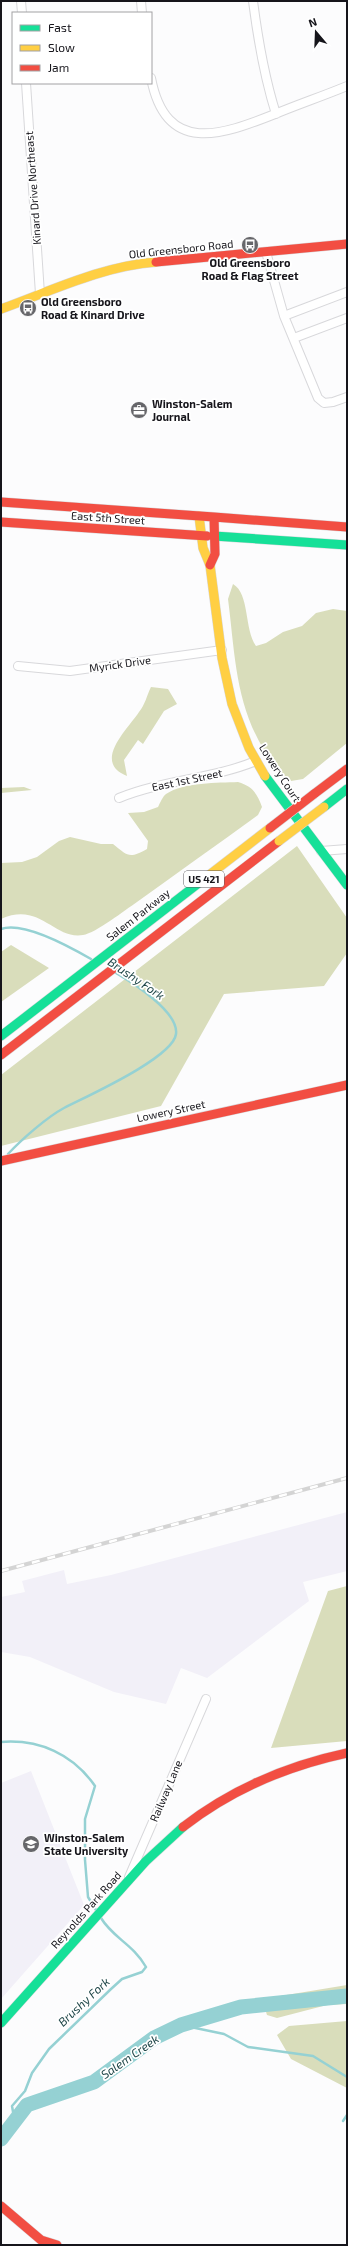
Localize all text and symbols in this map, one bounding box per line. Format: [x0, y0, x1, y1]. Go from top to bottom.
legend [12, 12, 152, 84]
north arrow [296, 12, 336, 52]
text: N [307, 15, 319, 30]
text: Fast [48, 20, 72, 34]
text: Slow [48, 40, 75, 54]
text: Jam [48, 60, 69, 74]
street label: Kinard Drive Northeast [22, 131, 43, 245]
bus stop icon: Old Greensboro Road & Flag Street [240, 235, 260, 255]
street label: Old Greensboro Road [128, 237, 234, 260]
place label: Old Greensboro Road & Flag Street [202, 256, 299, 282]
place label: Old Greensboro Road & Kinard Drive [41, 295, 145, 321]
bus stop icon: Old Greensboro Road & Kinard Drive [18, 298, 38, 318]
place label: Winston-Salem Journal [152, 397, 233, 423]
office icon: Winston-Salem Journal [129, 400, 149, 420]
street label: East 5th Street [71, 508, 145, 527]
street label: Myrick Drive [88, 653, 152, 674]
street label: Lowery Court [257, 741, 304, 804]
street label: East 1st Street [151, 766, 223, 793]
road number: US 421 [184, 871, 224, 887]
street label: Salem Parkway [103, 886, 172, 943]
water label: Brushy Fork [105, 954, 167, 1003]
street label: Lowery Street [135, 1097, 206, 1124]
street label: Railway Lane [147, 1758, 184, 1824]
place label: Winston-Salem State University [44, 1831, 129, 1858]
school or university icon: Winston-Salem State University [21, 1834, 41, 1854]
street label: Reynolds Park Road [48, 1869, 124, 1951]
water label: Brushy Fork [55, 1974, 113, 2029]
water label: Salem Creek [98, 2031, 161, 2081]

